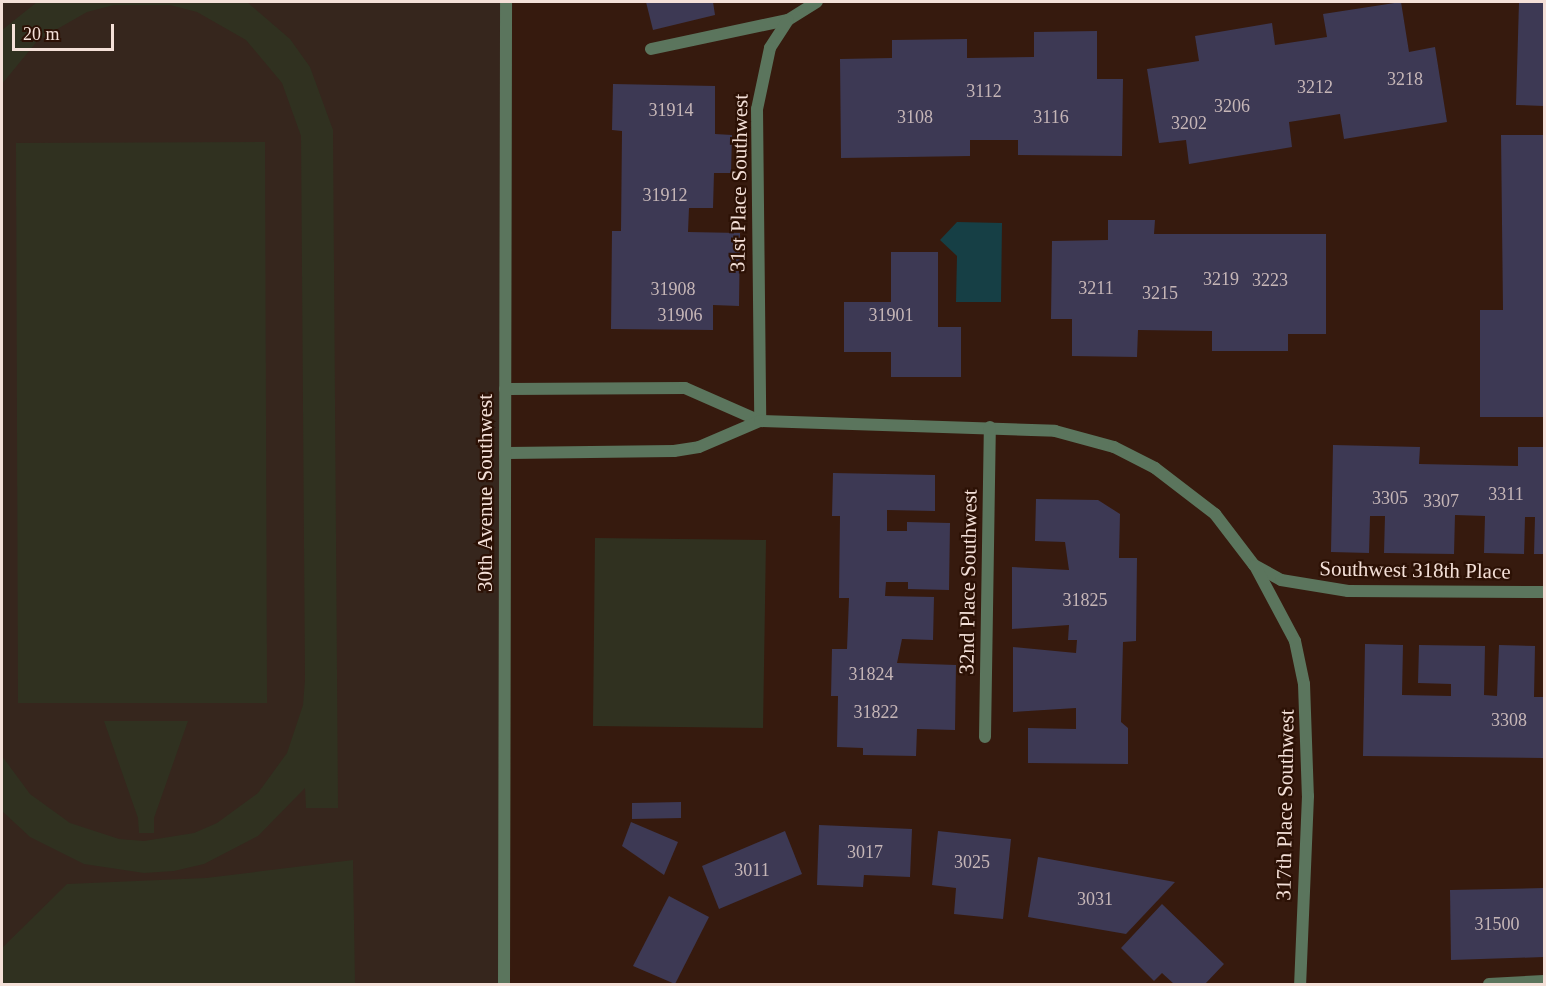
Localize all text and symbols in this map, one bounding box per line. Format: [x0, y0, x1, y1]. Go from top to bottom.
scale bar [15, 12, 117, 50]
text: 20 m [23, 24, 60, 44]
house number: 3218 [1387, 68, 1423, 90]
house number: 3212 [1297, 76, 1333, 98]
house number: 3112 [966, 80, 1002, 102]
street label: 31st Place Southwest [725, 94, 753, 272]
house number: 3206 [1214, 95, 1250, 117]
house number: 31914 [648, 99, 694, 121]
house number: 3108 [897, 106, 933, 128]
house number: 3116 [1033, 106, 1069, 128]
house number: 3202 [1171, 112, 1207, 134]
house number: 31912 [642, 184, 688, 206]
house number: 3219 [1203, 268, 1239, 290]
house number: 3223 [1252, 269, 1288, 291]
house number: 3211 [1078, 277, 1114, 299]
house number: 31908 [650, 278, 696, 300]
house number: 3215 [1142, 282, 1178, 304]
house number: 31906 [658, 304, 702, 326]
house number: 31901 [868, 304, 914, 326]
street label: 30th Avenue Southwest [472, 393, 498, 593]
house number: 3311 [1488, 483, 1524, 505]
house number: 3305 [1372, 487, 1408, 509]
street label: 32nd Place Southwest [954, 489, 982, 675]
house number: 3307 [1423, 490, 1459, 512]
street label: Southwest 318th Place [1319, 556, 1511, 584]
house number: 31825 [1062, 589, 1108, 611]
house number: 31824 [848, 663, 894, 685]
house number: 31822 [854, 701, 898, 723]
street label: 317th Place Southwest [1271, 709, 1299, 901]
house number: 3308 [1491, 709, 1527, 731]
house number: 3017 [847, 841, 883, 863]
house number: 3025 [954, 851, 990, 873]
house number: 3011 [734, 859, 770, 881]
house number: 3031 [1077, 888, 1113, 910]
house number: 31500 [1474, 913, 1520, 935]

